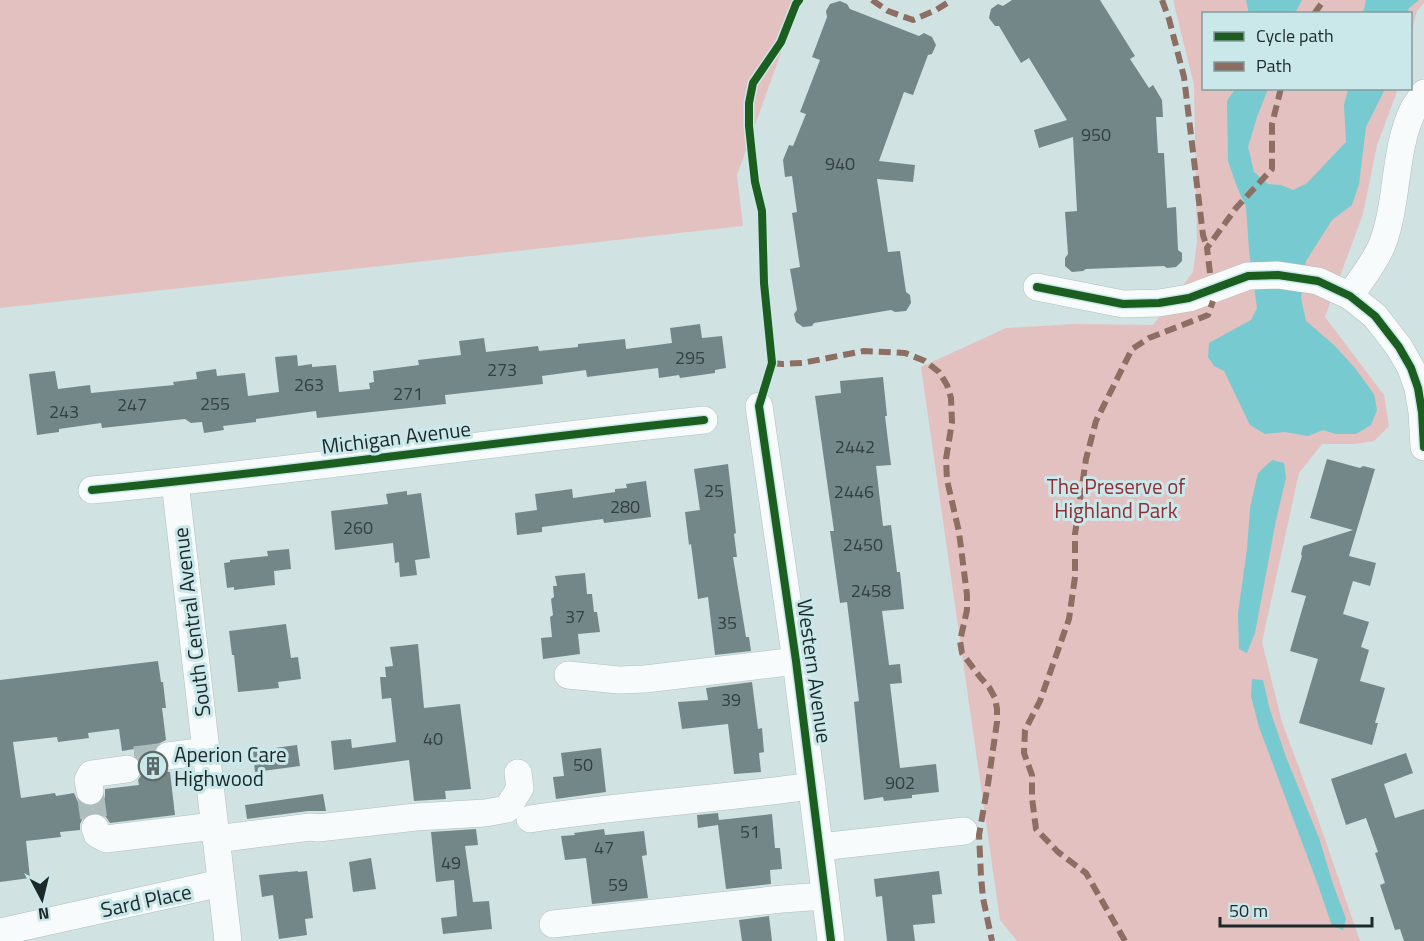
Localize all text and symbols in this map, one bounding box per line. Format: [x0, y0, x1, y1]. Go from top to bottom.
legend [1202, 12, 1412, 90]
text: Cycle path [1256, 22, 1334, 49]
text: Path [1256, 52, 1292, 79]
house number: 950 [1081, 121, 1111, 148]
house number: 940 [825, 150, 855, 177]
house number: 295 [675, 344, 705, 371]
house number: 273 [487, 356, 517, 383]
house number: 263 [294, 371, 324, 398]
house number: 271 [393, 380, 423, 407]
house number: 255 [200, 390, 230, 417]
house number: 247 [117, 391, 147, 418]
house number: 243 [49, 398, 79, 425]
street label: Michigan Avenue [320, 412, 472, 462]
house number: 2442 [835, 433, 875, 460]
park label: The Preserve of Highland Park [1047, 470, 1185, 526]
house number: 25 [704, 477, 724, 504]
house number: 2446 [834, 478, 874, 505]
house number: 280 [610, 493, 640, 520]
house number: 260 [343, 514, 373, 541]
street label: South Central Avenue [164, 526, 218, 718]
house number: 2450 [843, 531, 883, 558]
house number: 2458 [851, 577, 891, 604]
street label: Western Avenue [789, 597, 841, 745]
house number: 37 [565, 603, 585, 630]
house number: 35 [717, 609, 737, 636]
house number: 39 [721, 686, 741, 713]
house number: 40 [423, 725, 443, 752]
place label: Aperion Care Highwood [174, 738, 287, 794]
building icon: Aperion Care Highwood [137, 750, 169, 782]
house number: 50 [573, 751, 593, 778]
house number: 902 [885, 769, 915, 796]
house number: 51 [740, 818, 760, 845]
house number: 47 [594, 834, 614, 861]
house number: 49 [441, 849, 461, 876]
north arrow [12, 869, 72, 929]
house number: 59 [608, 871, 628, 898]
street label: Sard Place [98, 875, 194, 925]
scale bar [1220, 890, 1372, 928]
text: 50 m [1229, 897, 1268, 924]
text: N [37, 901, 51, 926]

